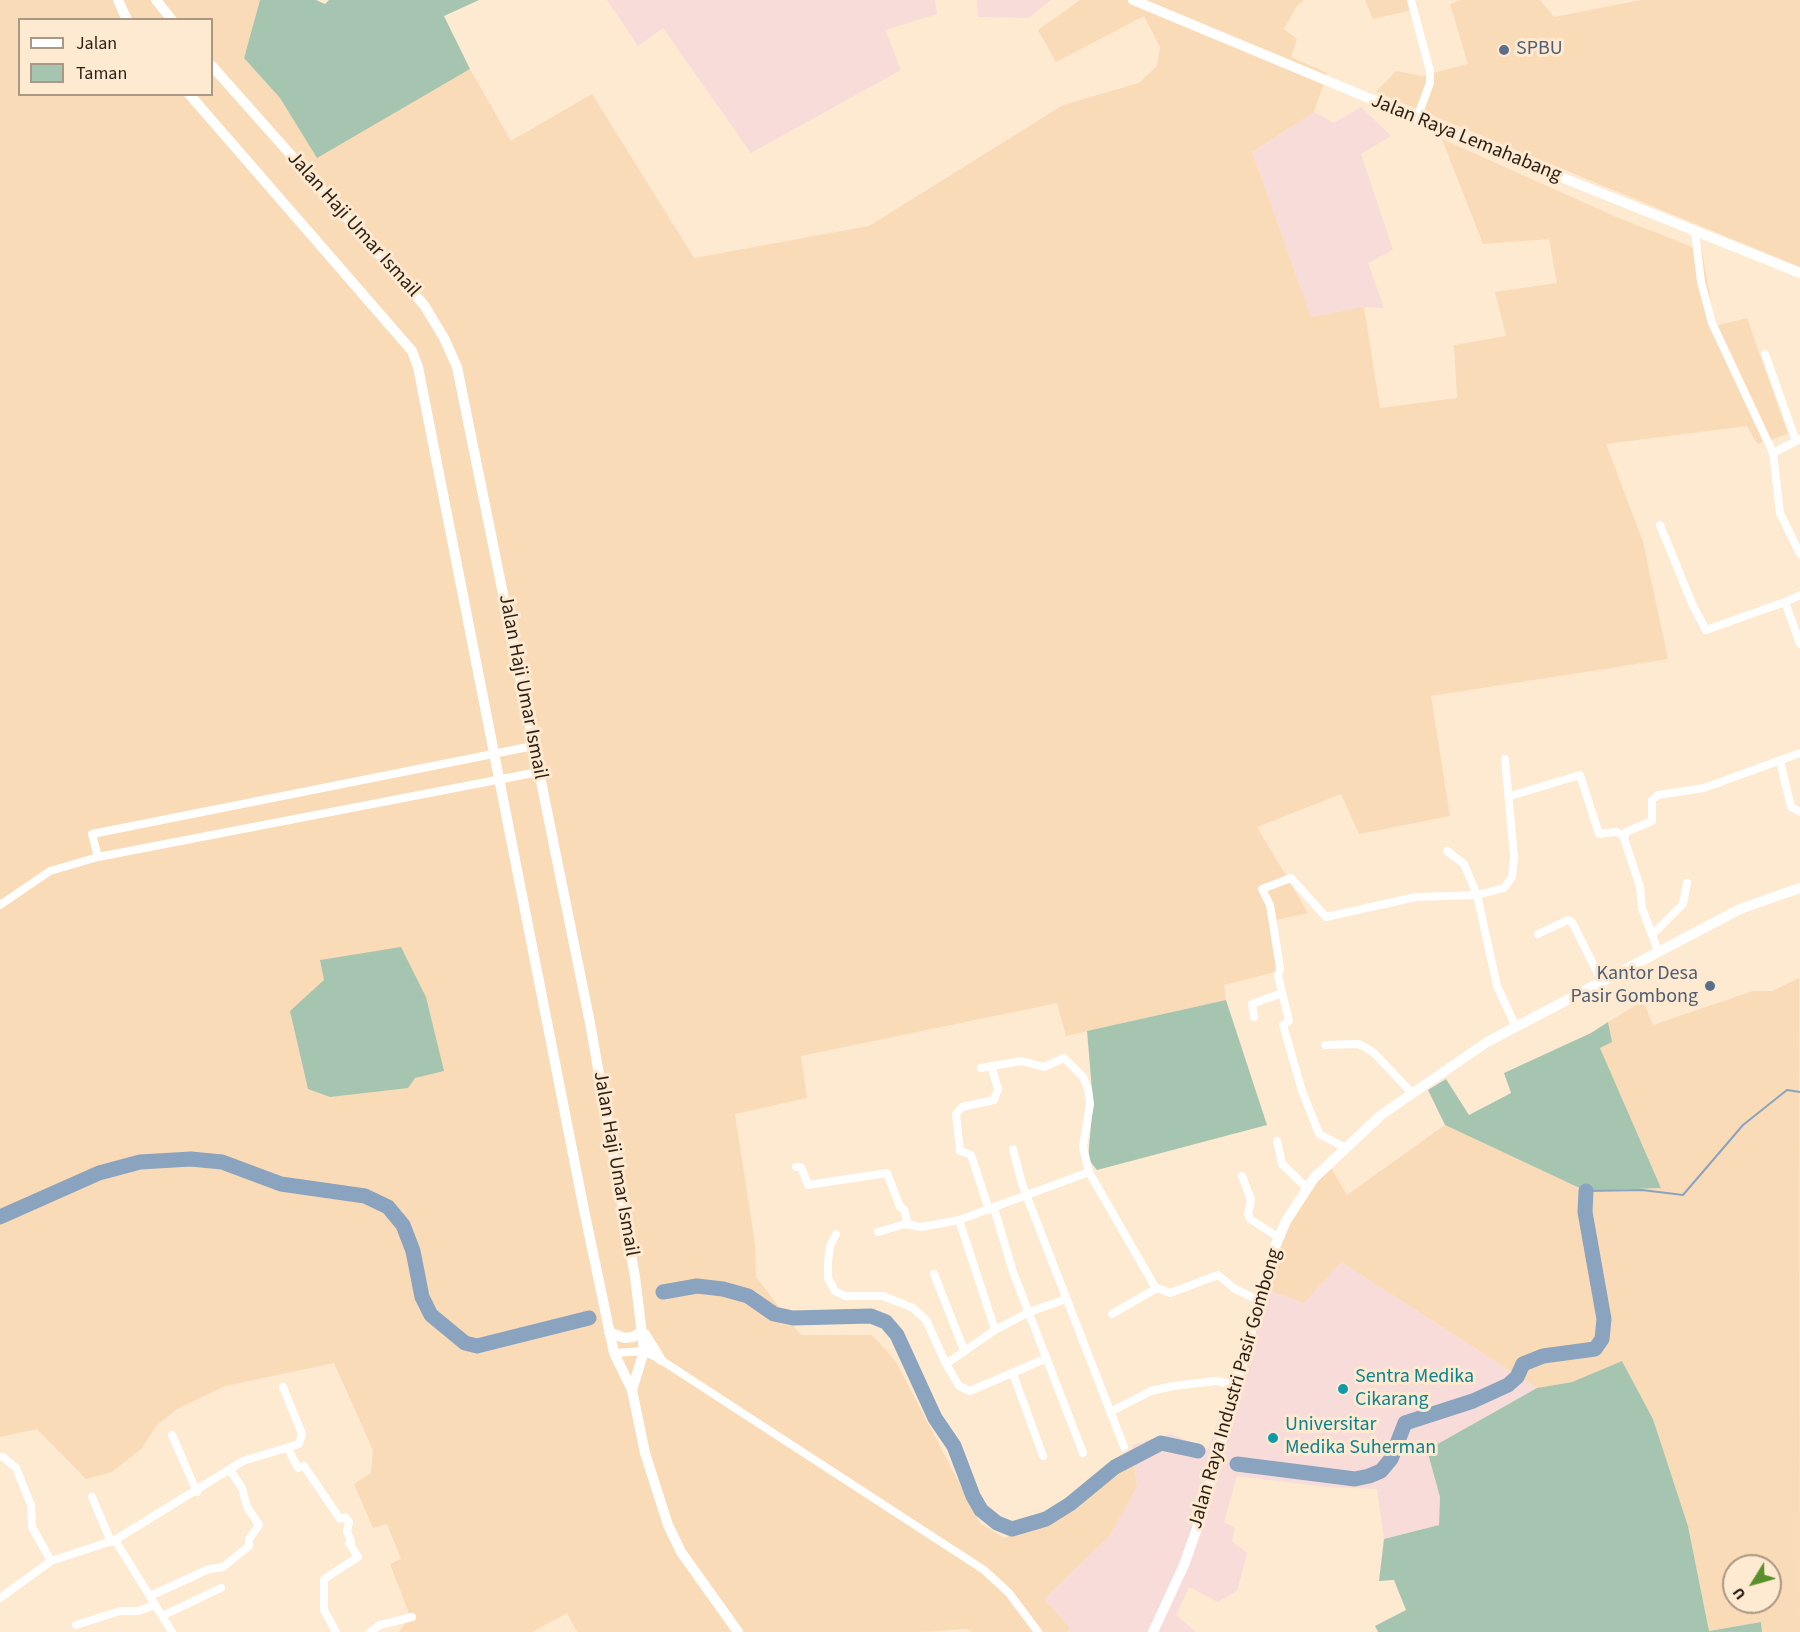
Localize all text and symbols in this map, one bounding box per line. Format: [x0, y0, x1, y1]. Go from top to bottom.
legend [18, 18, 213, 96]
text: Jalan [76, 31, 117, 56]
place label: SPBU [1516, 38, 1563, 62]
marker: SPBU [1497, 43, 1511, 57]
text: Taman [76, 61, 127, 86]
street label: Jalan Raya Lemahabang [1367, 90, 1565, 188]
street label: Jalan Haji Umar Ismail [281, 147, 425, 303]
street label: Jalan Haji Umar Ismail [492, 593, 552, 781]
place label: Kantor Desa Pasir Gombong [1571, 963, 1698, 1010]
marker: Kantor Desa Pasir Gombong [1703, 979, 1717, 993]
street label: Jalan Haji Umar Ismail [587, 1070, 643, 1258]
street label: Jalan Raya Industri Pasir Gombong [1184, 1246, 1288, 1532]
place label: Sentra Medika Cikarang [1355, 1366, 1474, 1413]
marker: Sentra Medika Cikarang [1336, 1382, 1350, 1396]
place label: Universitar Medika Suherman [1285, 1414, 1436, 1461]
marker: Universitar Medika Suherman [1266, 1431, 1280, 1445]
north arrow [1722, 1554, 1782, 1614]
text: U [1727, 1583, 1751, 1605]

